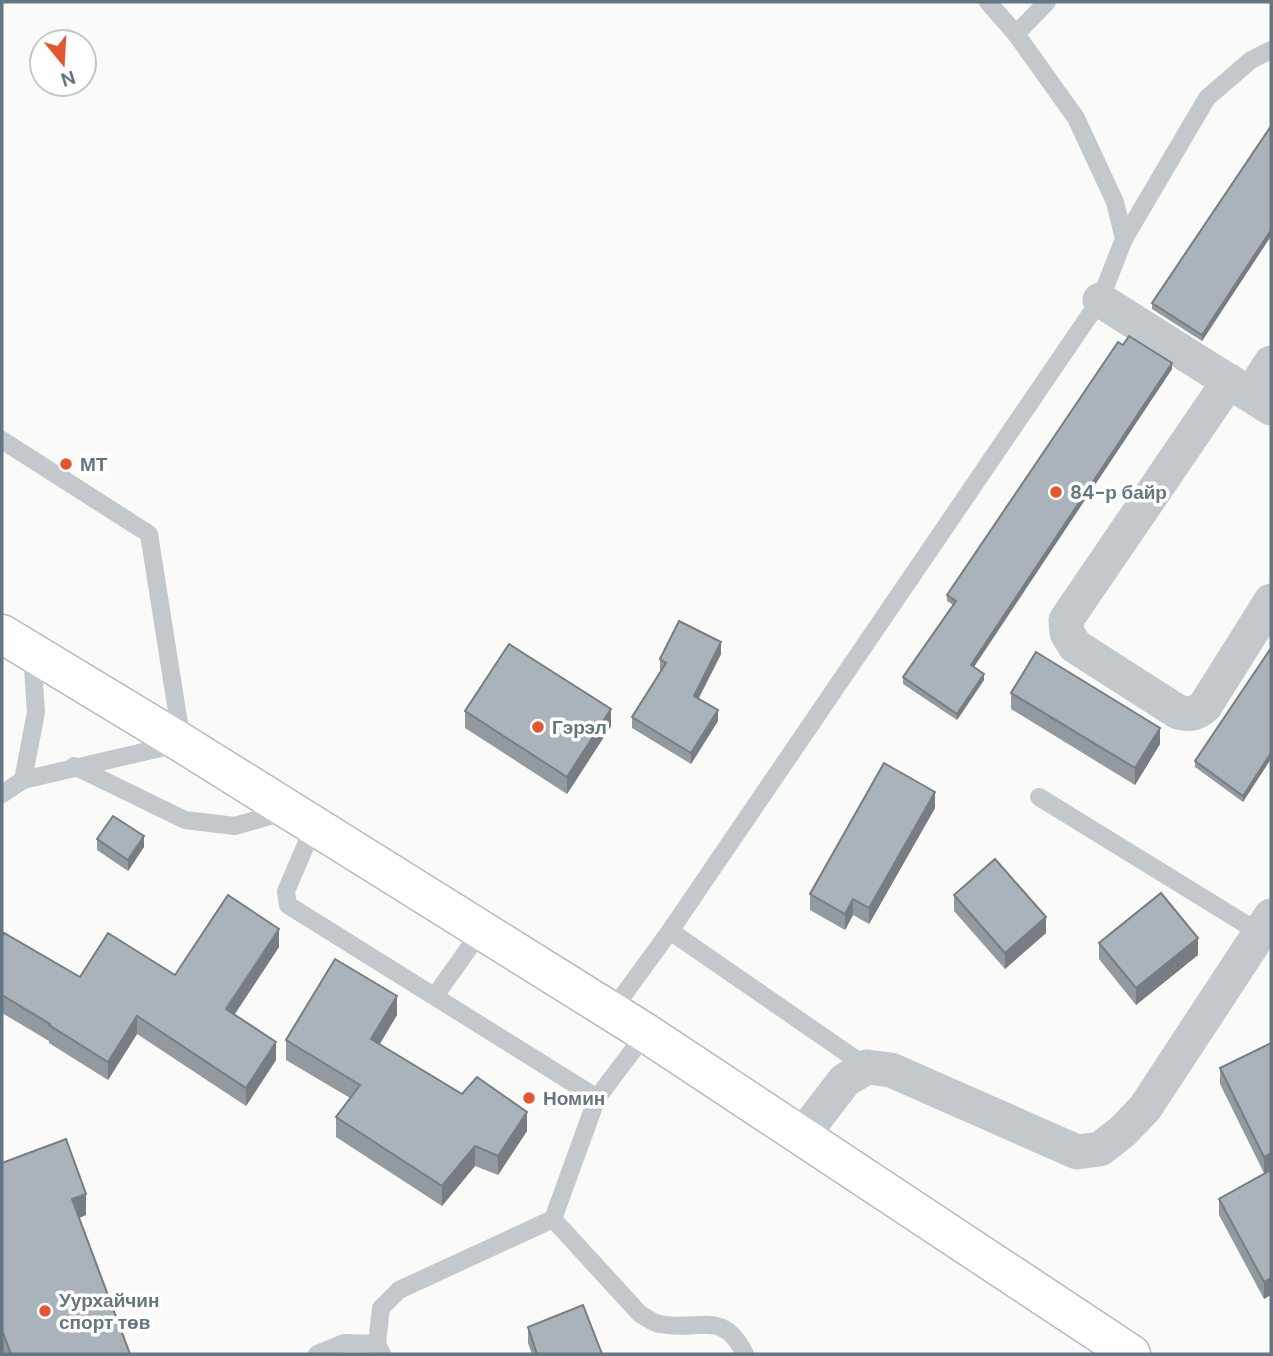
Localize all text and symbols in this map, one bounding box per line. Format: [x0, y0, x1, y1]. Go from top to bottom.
north arrow [28, 28, 98, 98]
text: N [58, 65, 79, 93]
place label: МТ [80, 452, 108, 477]
marker: МТ [58, 456, 74, 472]
place label: 84-р байр [1070, 480, 1167, 505]
marker: 84-р байр [1048, 484, 1064, 500]
place label: Гэрэл [552, 715, 607, 740]
marker: Гэрэл [530, 719, 546, 735]
place label: Номин [543, 1086, 605, 1111]
marker: Номин [521, 1090, 537, 1106]
place label: Уурхайчин спорт төв [59, 1288, 160, 1335]
marker: Уурхайчин спорт төв [37, 1303, 53, 1319]

